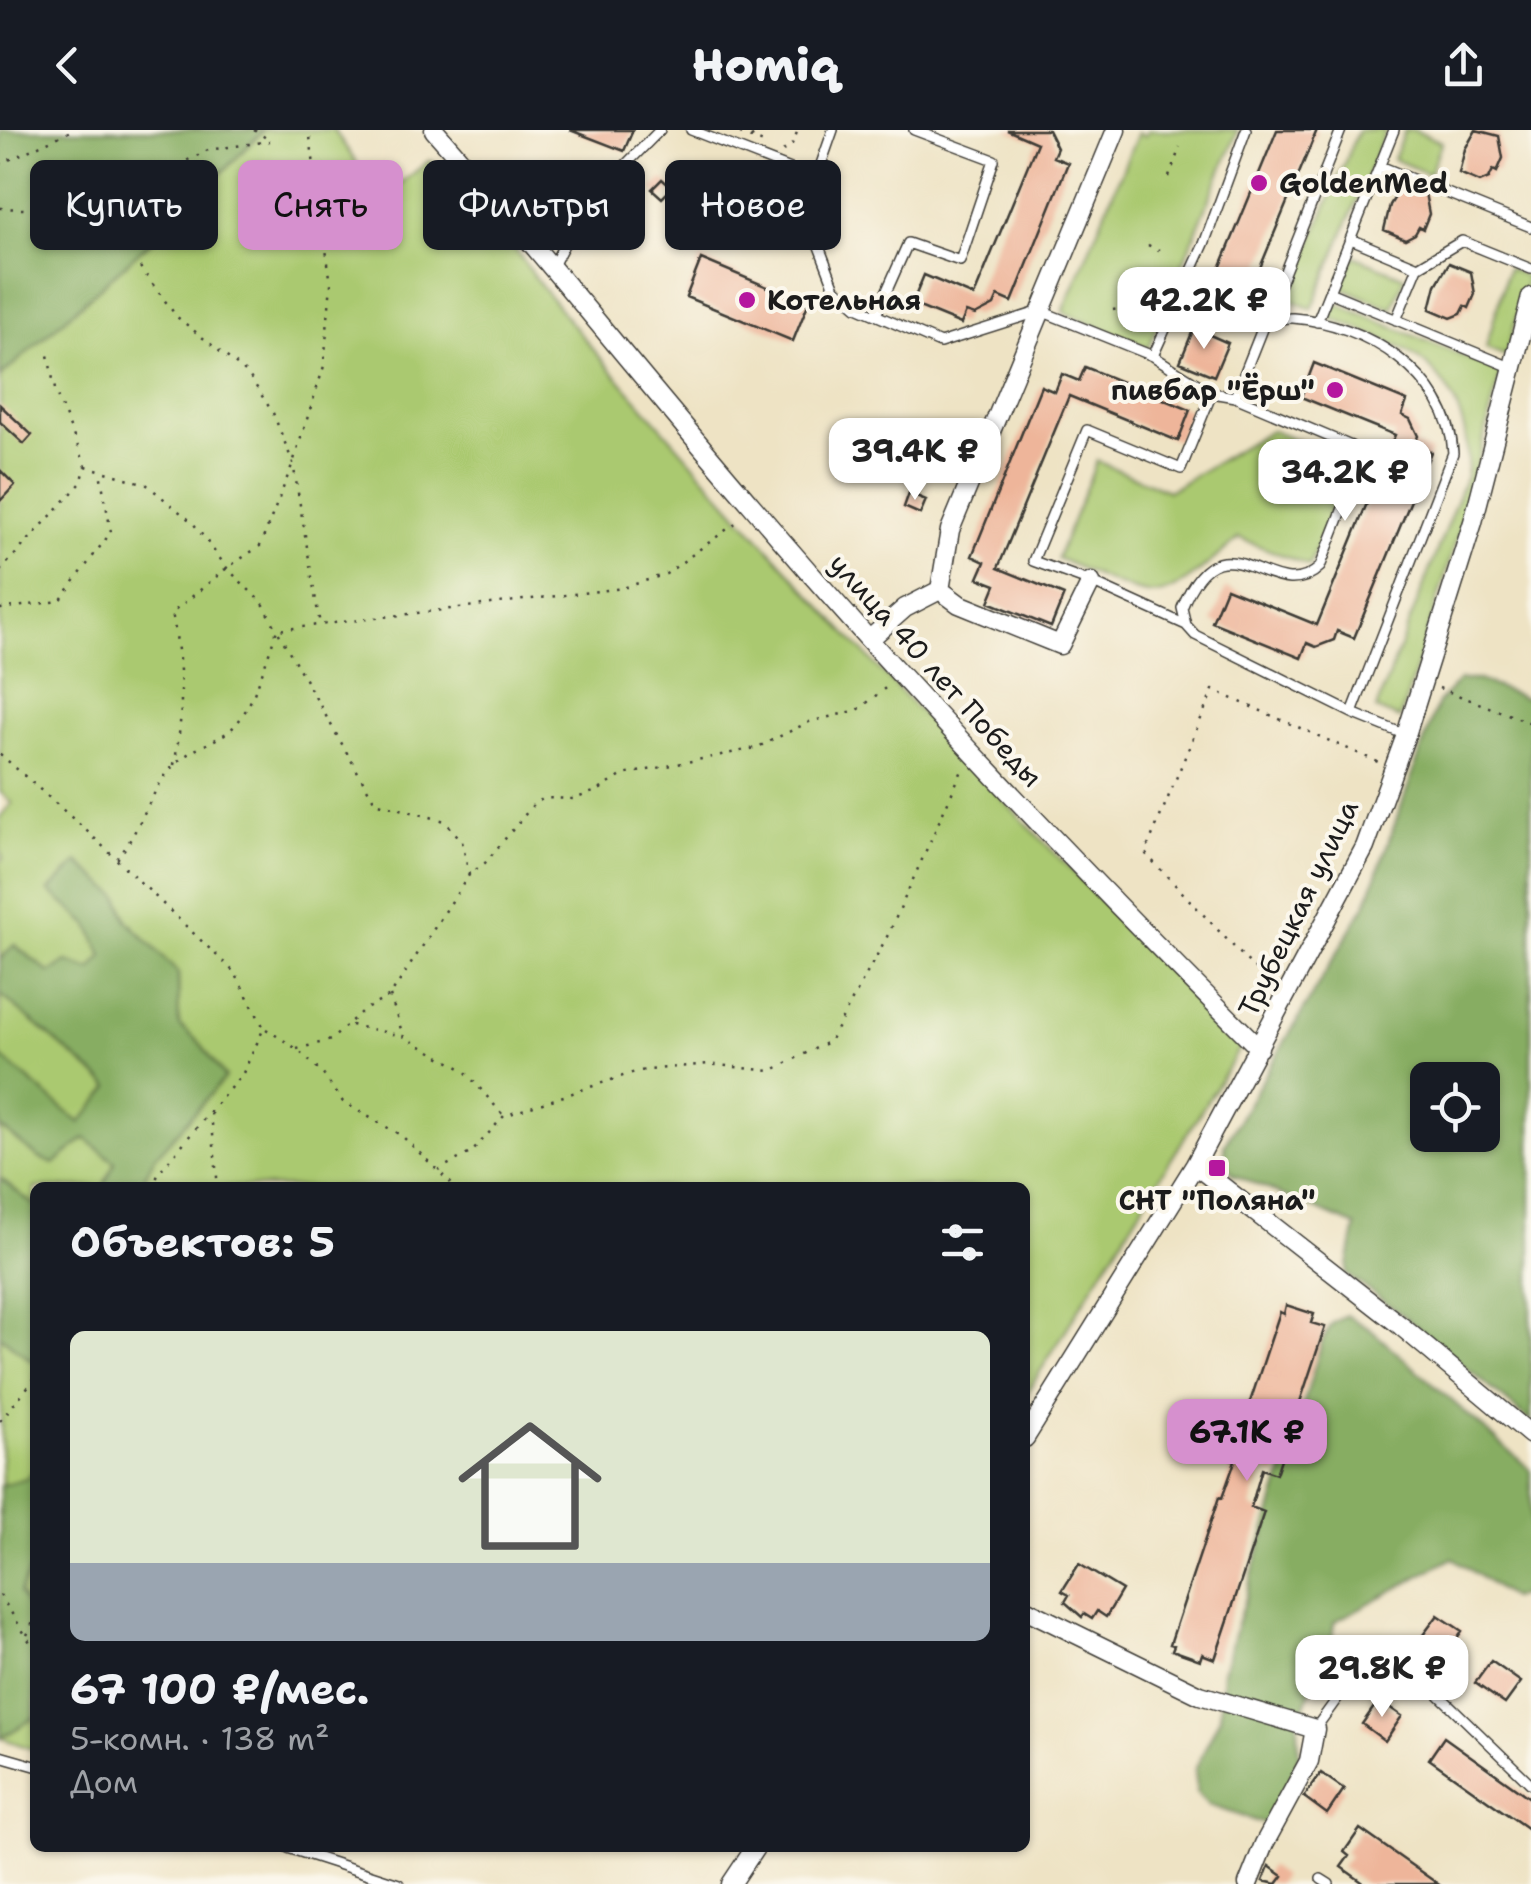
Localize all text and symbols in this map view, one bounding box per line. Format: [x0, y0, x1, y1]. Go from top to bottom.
text: Homiq [692, 35, 839, 95]
icon: back [40, 38, 95, 93]
icon: share [1436, 38, 1491, 93]
chip: Купить [30, 160, 218, 250]
chip: Снять [238, 160, 403, 250]
chip: Фильтры [423, 160, 645, 250]
chip: Новое [665, 160, 841, 250]
place label: GoldenMed [1279, 164, 1448, 202]
marker: GoldenMed [1248, 172, 1270, 194]
pin: 42.2K ₽ [1112, 267, 1296, 352]
text: 42.2K ₽ [1139, 278, 1269, 321]
place label: Котельная [767, 281, 921, 319]
marker: Котельная [736, 289, 758, 311]
place label: пивбар "Ёрш" [1110, 371, 1315, 409]
marker: пивбар "Ёрш" [1324, 379, 1346, 401]
pin: 39.4K ₽ [823, 418, 1007, 503]
text: 39.4K ₽ [851, 429, 979, 472]
pin: 34.2K ₽ [1253, 439, 1437, 524]
text: 34.2K ₽ [1280, 450, 1410, 493]
street label: улица 40 лет Победы [821, 545, 1051, 795]
street label: Трубецкая улица [1229, 793, 1367, 1023]
map controls [1410, 1062, 1500, 1152]
button: locate [1410, 1062, 1500, 1152]
marker: СНТ "Поляна" [1206, 1157, 1228, 1179]
place label: СНТ "Поляна" [1118, 1181, 1316, 1219]
text: Объектов: 5 [70, 1214, 335, 1270]
icon: filters [935, 1215, 990, 1270]
icon: home [440, 1396, 620, 1576]
pin: 67.1K ₽ [1155, 1399, 1339, 1484]
text: 67.1K ₽ [1189, 1410, 1305, 1453]
pin: 29.8K ₽ [1290, 1635, 1474, 1720]
text: 29.8K ₽ [1317, 1646, 1447, 1689]
text: 67 100 ₽/мес. [70, 1661, 369, 1717]
text: 5-комн. · 138 m² [70, 1717, 330, 1760]
text: Дом [70, 1760, 138, 1803]

